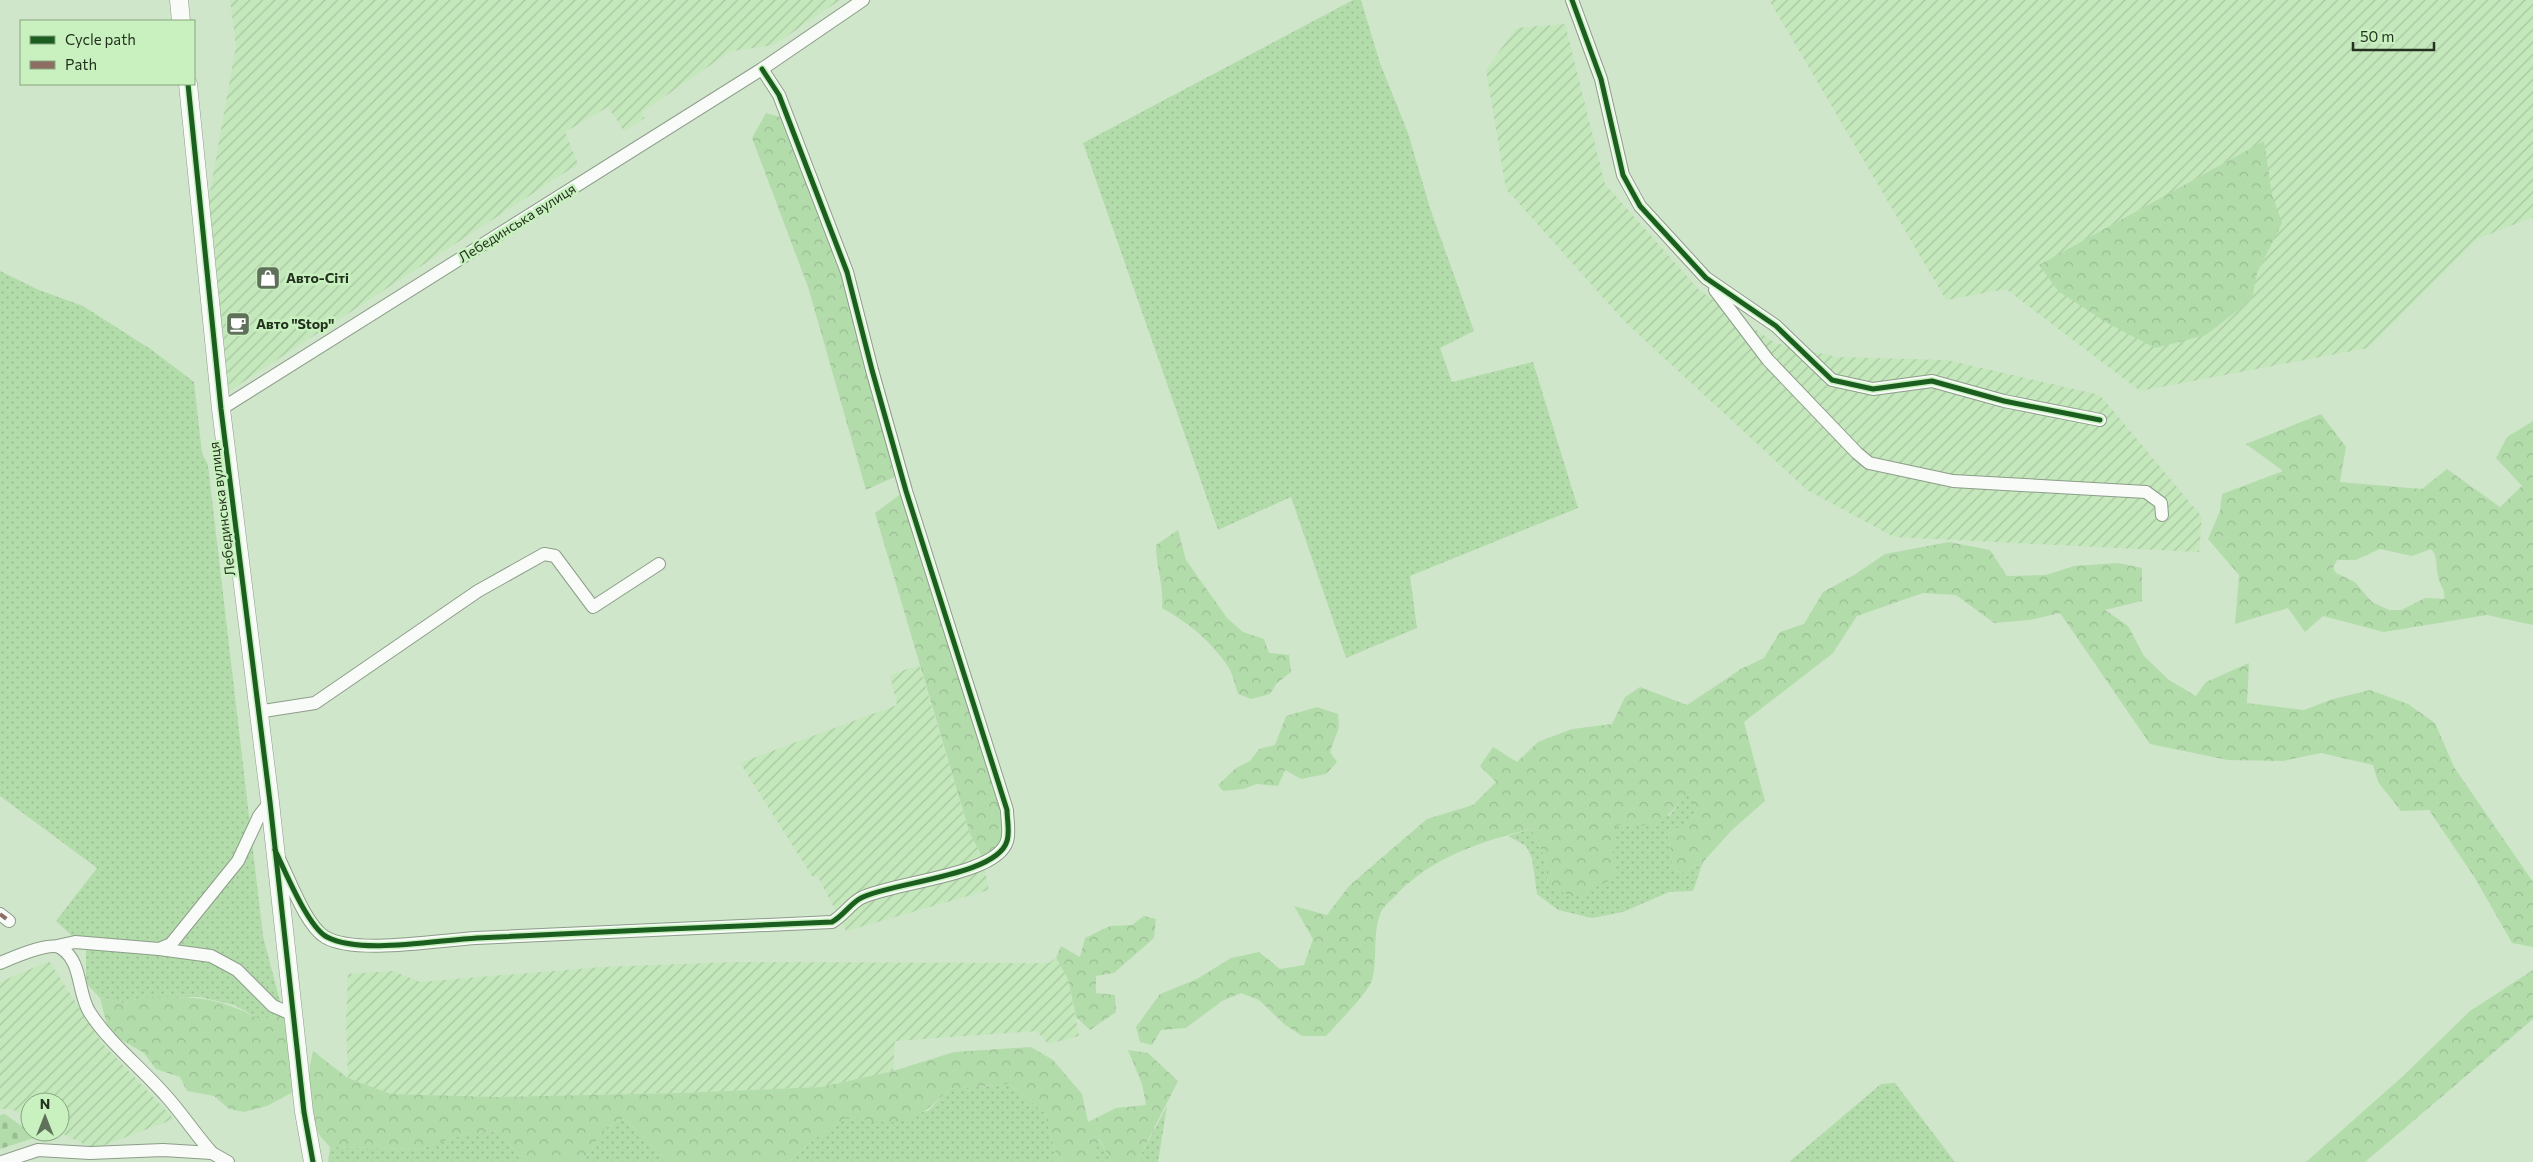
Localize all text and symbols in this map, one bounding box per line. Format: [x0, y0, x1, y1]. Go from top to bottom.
legend [20, 20, 195, 85]
scale bar [2353, 20, 2434, 52]
text: 50 m [2360, 27, 2394, 45]
text: Cycle path [65, 30, 136, 48]
text: Path [65, 55, 97, 73]
street label: Лебединська вулиця [455, 180, 579, 266]
shop icon: Авто-Сіті [255, 265, 281, 291]
place label: Авто-Сіті [286, 269, 349, 286]
cafe icon: Авто "Stop" [225, 311, 251, 337]
place label: Авто "Stop" [256, 315, 334, 332]
street label: Лебединська вулиця [205, 441, 238, 577]
north arrow [20, 1092, 70, 1142]
text: N [40, 1095, 50, 1112]

